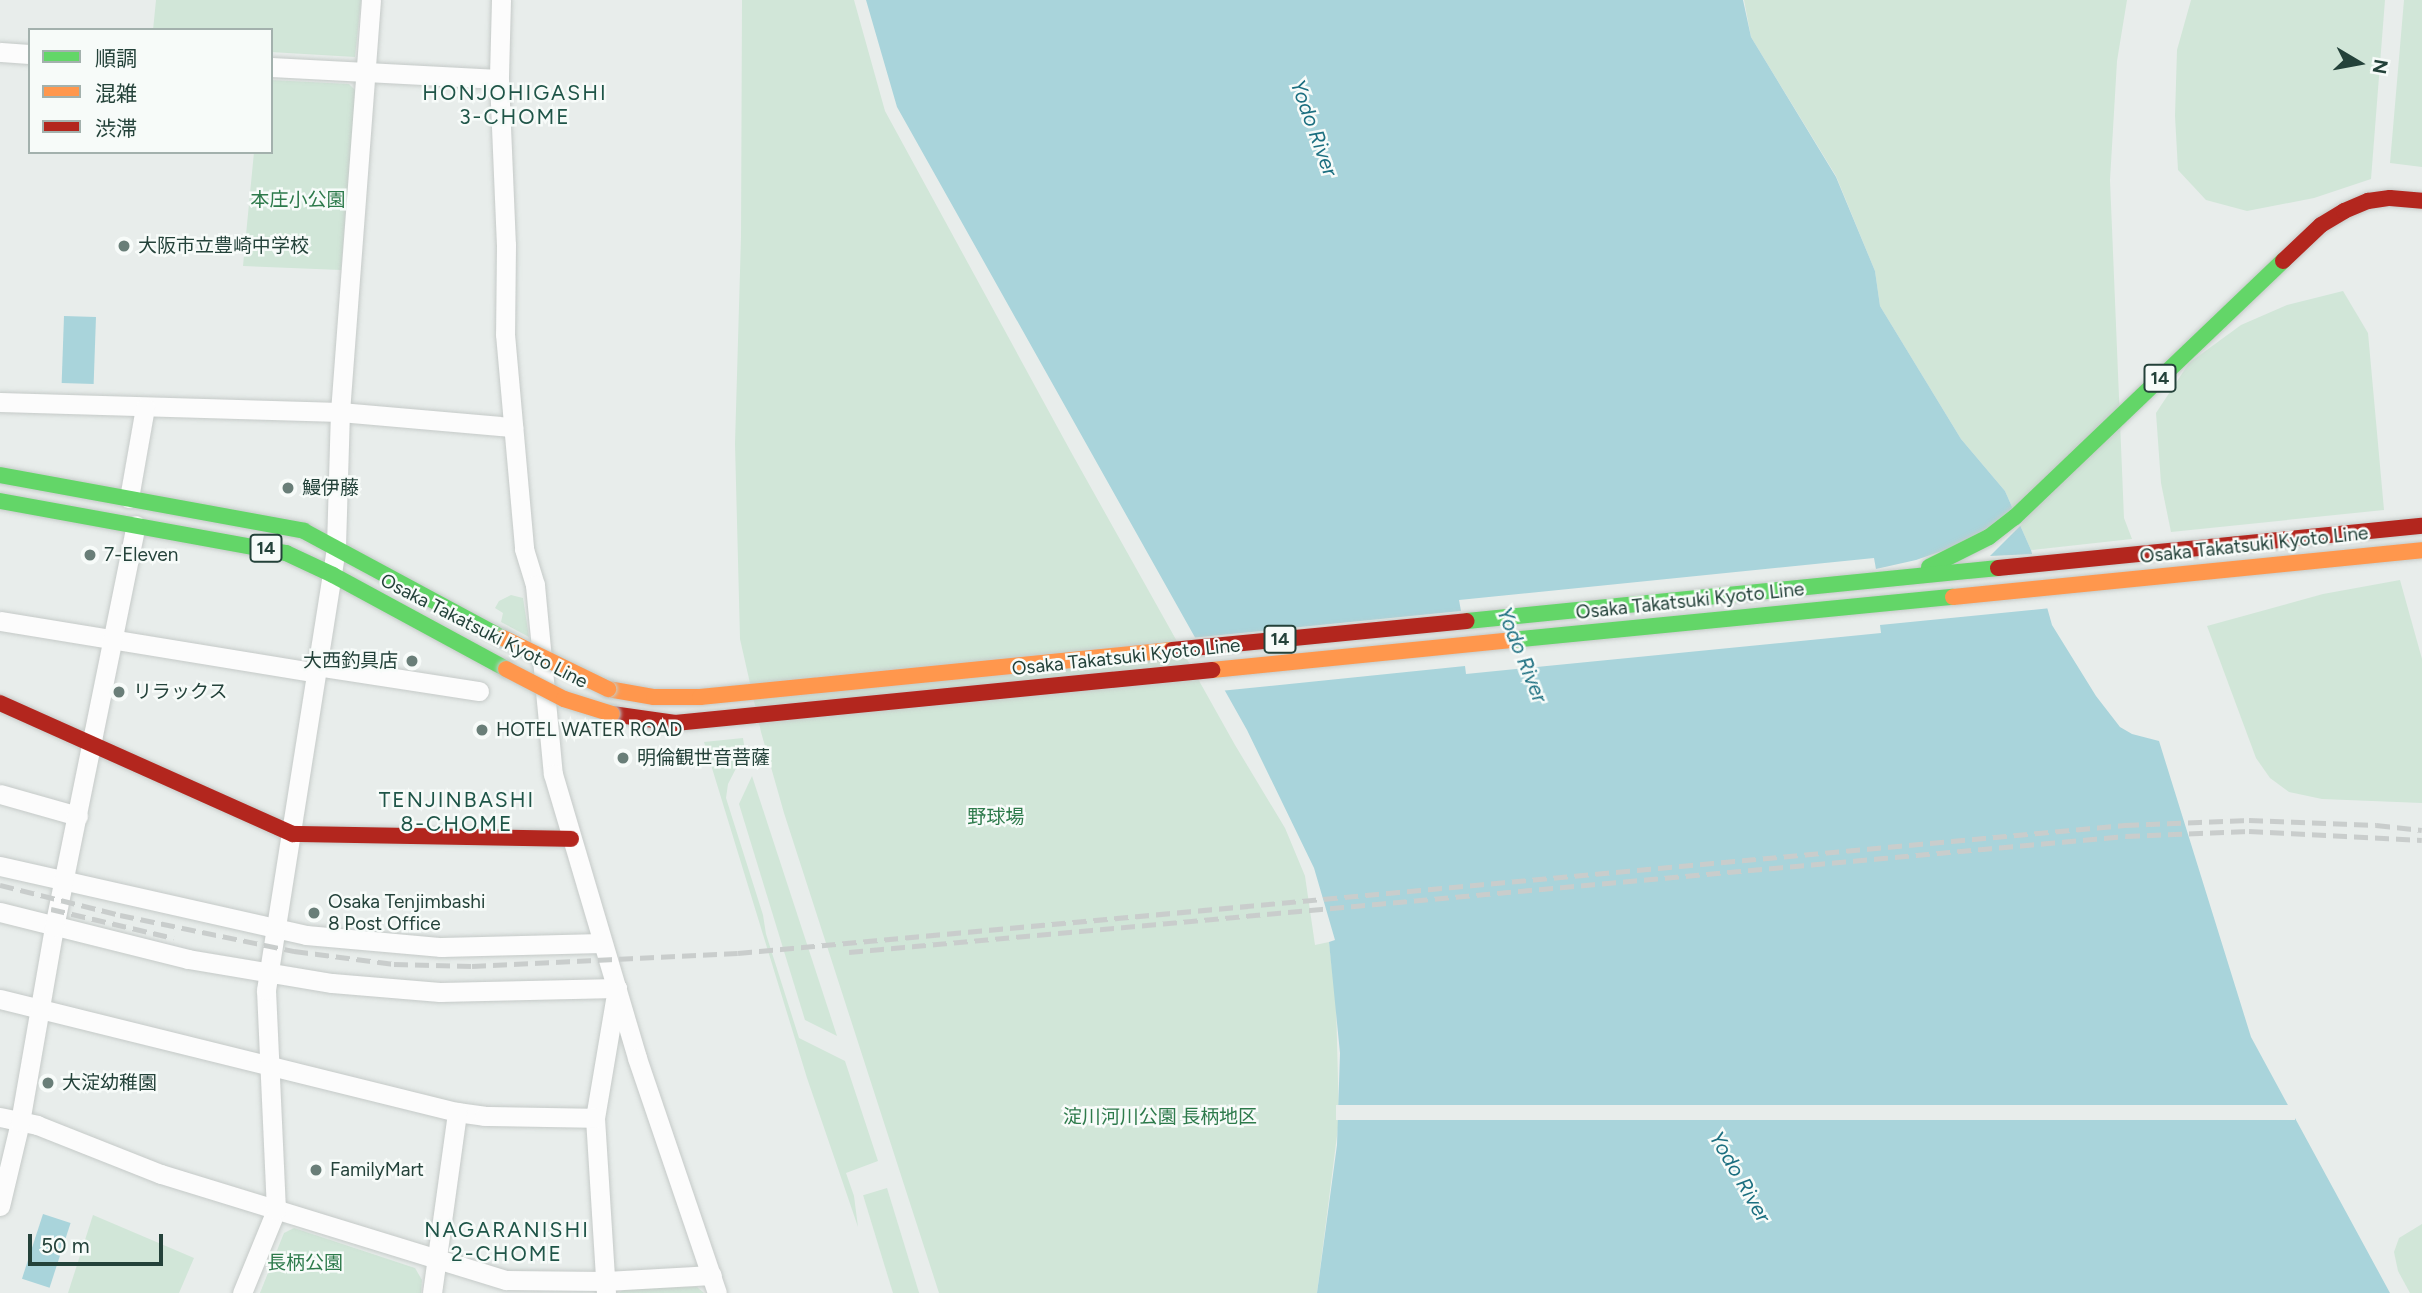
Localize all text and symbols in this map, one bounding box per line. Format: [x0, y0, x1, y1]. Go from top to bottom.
legend [28, 28, 273, 154]
north arrow [2324, 28, 2394, 98]
text: 順調 [95, 46, 137, 71]
text: N [2368, 58, 2393, 76]
water label: Yodo River [1285, 76, 1343, 180]
district label: HONJOHIGASHI 3-CHOME [424, 80, 606, 130]
text: 混雑 [95, 81, 137, 106]
text: 渋滞 [95, 116, 137, 141]
park label: 本庄小公園 [251, 189, 345, 211]
place label: 大阪市立豊崎中学校 [138, 235, 309, 257]
marker: 大阪市立豊崎中学校 [116, 238, 132, 254]
road number: 14 [2142, 364, 2178, 392]
place label: 鰻伊藤 [302, 477, 359, 499]
marker: 鰻伊藤 [280, 480, 296, 496]
street label: Osaka Takatsuki Kyoto Line [2139, 522, 2369, 568]
road number: 14 [248, 534, 284, 562]
place label: 7-Eleven [104, 544, 178, 566]
marker: 7-Eleven [82, 547, 98, 563]
street label: Osaka Takatsuki Kyoto Line [377, 569, 591, 693]
street label: Osaka Takatsuki Kyoto Line [1575, 578, 1805, 624]
water label: Yodo River [1491, 604, 1553, 706]
road number: 14 [1262, 624, 1298, 654]
street label: Osaka Takatsuki Kyoto Line [1011, 634, 1241, 680]
place label: 大西釣具店 [303, 650, 398, 672]
marker: 大西釣具店 [404, 653, 420, 669]
place label: リラックス [133, 681, 228, 703]
marker: リラックス [111, 684, 127, 700]
place label: HOTEL WATER ROAD [496, 719, 682, 741]
marker: HOTEL WATER ROAD [474, 722, 490, 738]
place label: 明倫観世音菩薩 [637, 747, 770, 769]
marker: 明倫観世音菩薩 [615, 750, 631, 766]
district label: TENJINBASHI 8-CHOME [380, 787, 534, 837]
park label: 野球場 [968, 806, 1024, 828]
place label: Osaka Tenjimbashi 8 Post Office [328, 891, 485, 935]
marker: Osaka Tenjimbashi 8 Post Office [306, 905, 322, 921]
place label: 大淀幼稚園 [62, 1072, 157, 1094]
marker: 大淀幼稚園 [40, 1075, 56, 1091]
park label: 淀川河川公園 長柄地区 [1063, 1106, 1257, 1128]
water label: Yodo River [1704, 1127, 1776, 1227]
place label: FamilyMart [330, 1159, 424, 1181]
marker: FamilyMart [308, 1162, 324, 1178]
district label: NAGARANISHI 2-CHOME [426, 1217, 588, 1267]
scale bar [32, 1220, 166, 1264]
text: 50 m [41, 1233, 90, 1258]
park label: 長柄公園 [267, 1252, 343, 1274]

